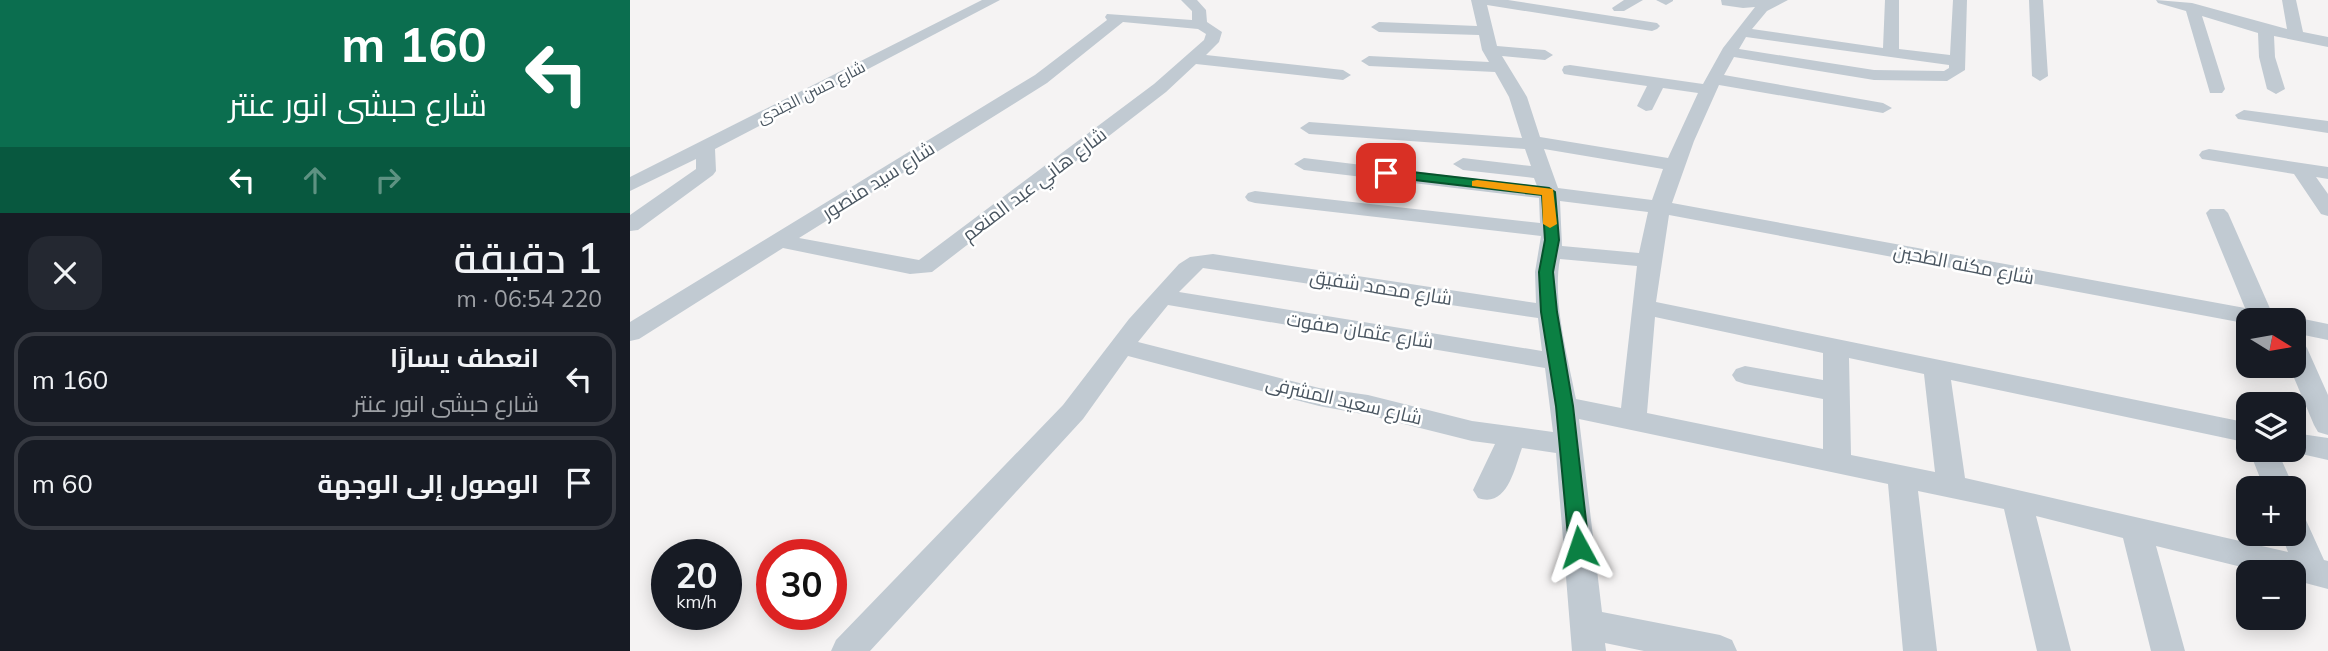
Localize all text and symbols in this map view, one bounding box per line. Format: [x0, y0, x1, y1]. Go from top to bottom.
text: 160 m [341, 13, 487, 74]
icon: left [511, 28, 602, 119]
street label: شارع حسن الجندى [754, 56, 869, 130]
text: شارع حبشى انور عنتر [229, 84, 487, 124]
street label: شارع هاني عبد المنعم [957, 122, 1113, 249]
street label: شارع سيد منصور [816, 136, 940, 226]
pin [1356, 143, 1416, 203]
icon: arrive [1367, 154, 1405, 192]
icon: left [223, 161, 261, 199]
icon: ahead [296, 161, 334, 199]
icon: right [369, 161, 407, 199]
text: 1 دقيقة [454, 231, 602, 284]
button: close [28, 236, 102, 310]
street label: شارع مكنه الطحين [1891, 239, 2036, 291]
street label: شارع محمد شفيق [1308, 264, 1454, 312]
text: 220 m · 06:54 [457, 284, 602, 313]
street label: شارع عثمان صفوت [1285, 307, 1435, 355]
north arrow [2236, 308, 2306, 378]
map controls [2236, 308, 2306, 630]
text: انعطف يسارًا [390, 341, 539, 374]
icon: left [560, 360, 598, 398]
text: 160 m [32, 363, 108, 396]
street label: شارع سعيد المشرفى [1263, 370, 1425, 432]
text: شارع حبشى انور عنتر [353, 389, 539, 418]
button: layers [2236, 392, 2306, 462]
icon: arrive [560, 464, 598, 502]
text: 60 m [32, 467, 93, 500]
text: الوصول إلى الوجهة [318, 467, 539, 500]
button: + [2236, 476, 2306, 546]
position arrow [1542, 510, 1616, 584]
speed limit sign: 30 [756, 539, 847, 630]
text: 20 [675, 553, 718, 597]
button: − [2236, 560, 2306, 630]
text: km/h [676, 590, 717, 613]

